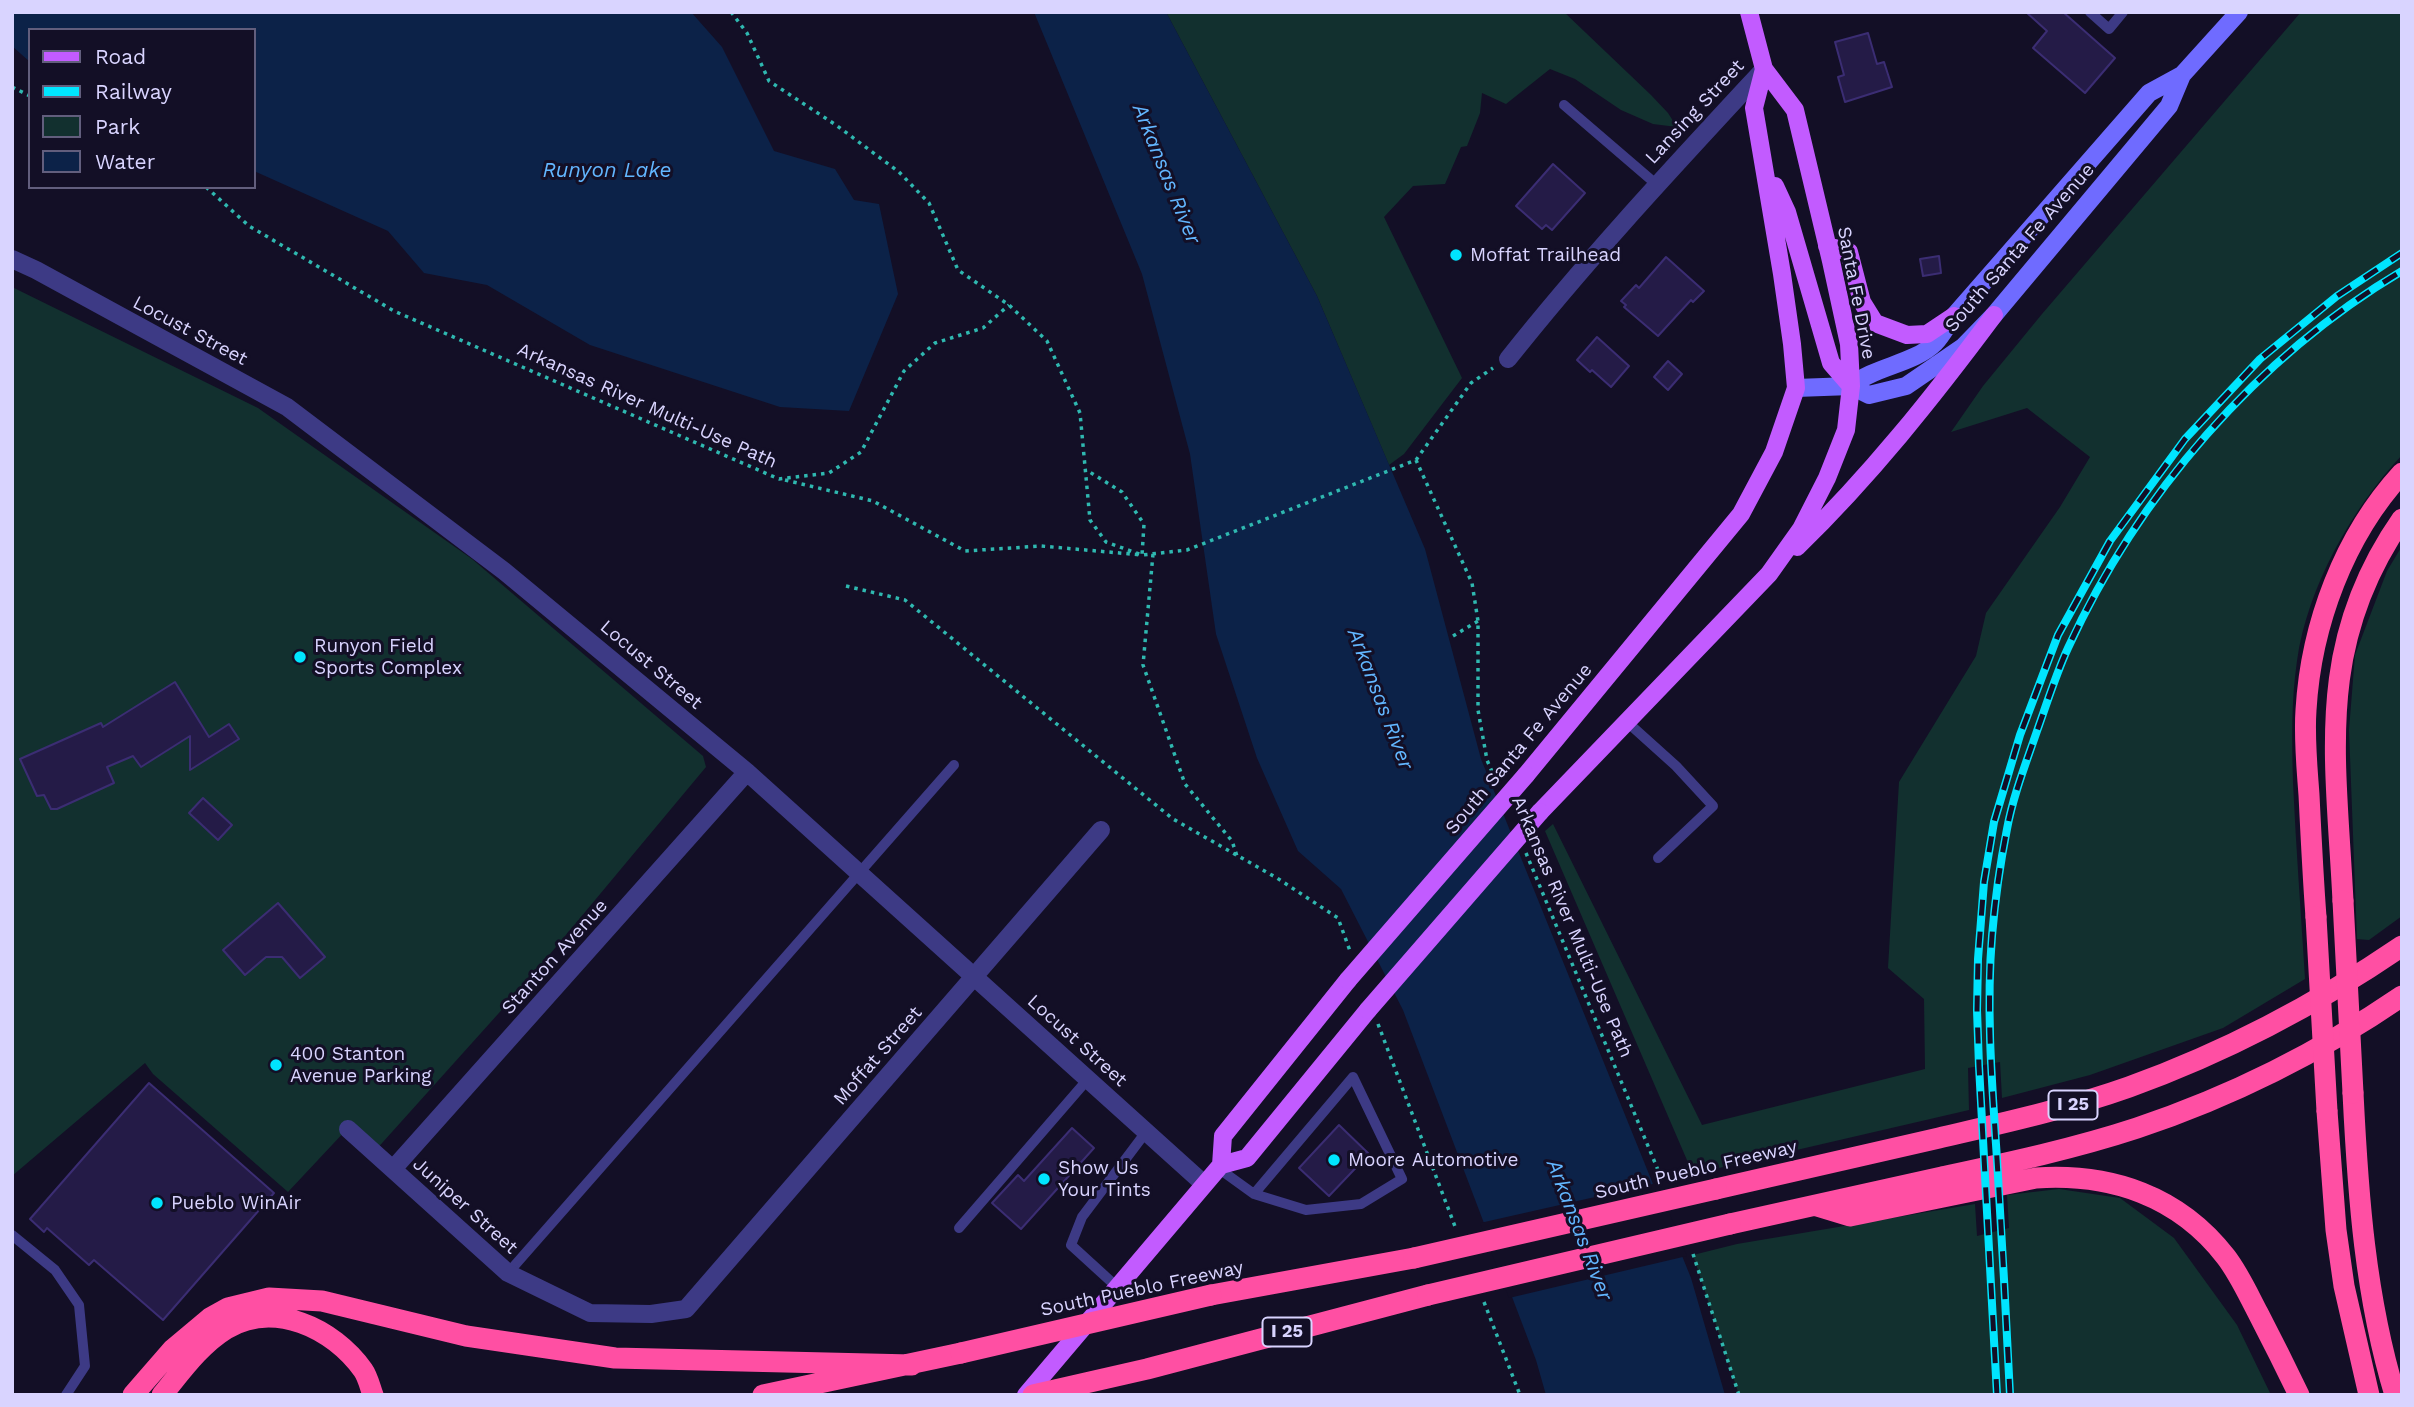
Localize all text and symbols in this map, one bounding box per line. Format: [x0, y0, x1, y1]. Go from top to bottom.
legend [28, 28, 256, 189]
text: Road [95, 44, 146, 69]
street label: Lansing Street [1641, 55, 1749, 169]
text: Railway [95, 79, 172, 104]
water label: Arkansas River [1126, 100, 1206, 248]
text: Park [95, 114, 140, 139]
text: Water [95, 149, 155, 174]
water label: Runyon Lake [543, 158, 671, 184]
street label: South Santa Fe Avenue [1940, 159, 2100, 337]
street label: Santa Fe Drive [1832, 225, 1880, 361]
place label: Moffat Trailhead [1470, 244, 1621, 266]
marker: Moffat Trailhead [1448, 247, 1464, 263]
street label: Locust Street [129, 291, 251, 371]
street label: Arkansas River Multi-Use Path [514, 338, 780, 474]
street label: Locust Street [595, 616, 707, 714]
water label: Arkansas River [1342, 625, 1418, 773]
place label: Runyon Field Sports Complex [314, 635, 462, 679]
marker: Runyon Field Sports Complex [292, 649, 308, 665]
street label: South Santa Fe Avenue [1441, 659, 1597, 839]
street label: Arkansas River Multi-Use Path [1506, 793, 1638, 1061]
street label: Stanton Avenue [497, 895, 613, 1019]
street label: Locust Street [1022, 990, 1132, 1092]
street label: Moffat Street [829, 1002, 927, 1110]
place label: 400 Stanton Avenue Parking [290, 1043, 431, 1087]
marker: 400 Stanton Avenue Parking [268, 1057, 284, 1073]
road number: I 25 [2048, 1090, 2098, 1120]
street label: South Pueblo Freeway [1593, 1136, 1799, 1204]
place label: Moore Automotive [1348, 1149, 1518, 1171]
marker: Moore Automotive [1326, 1152, 1342, 1168]
street label: Juniper Street [408, 1153, 522, 1259]
water label: Arkansas River [1541, 1156, 1617, 1304]
place label: Show Us Your Tints [1058, 1157, 1151, 1201]
marker: Show Us Your Tints [1036, 1171, 1052, 1187]
place label: Pueblo WinAir [171, 1192, 301, 1214]
marker: Pueblo WinAir [149, 1195, 165, 1211]
street label: South Pueblo Freeway [1038, 1256, 1246, 1322]
road number: I 25 [1262, 1317, 1312, 1346]

